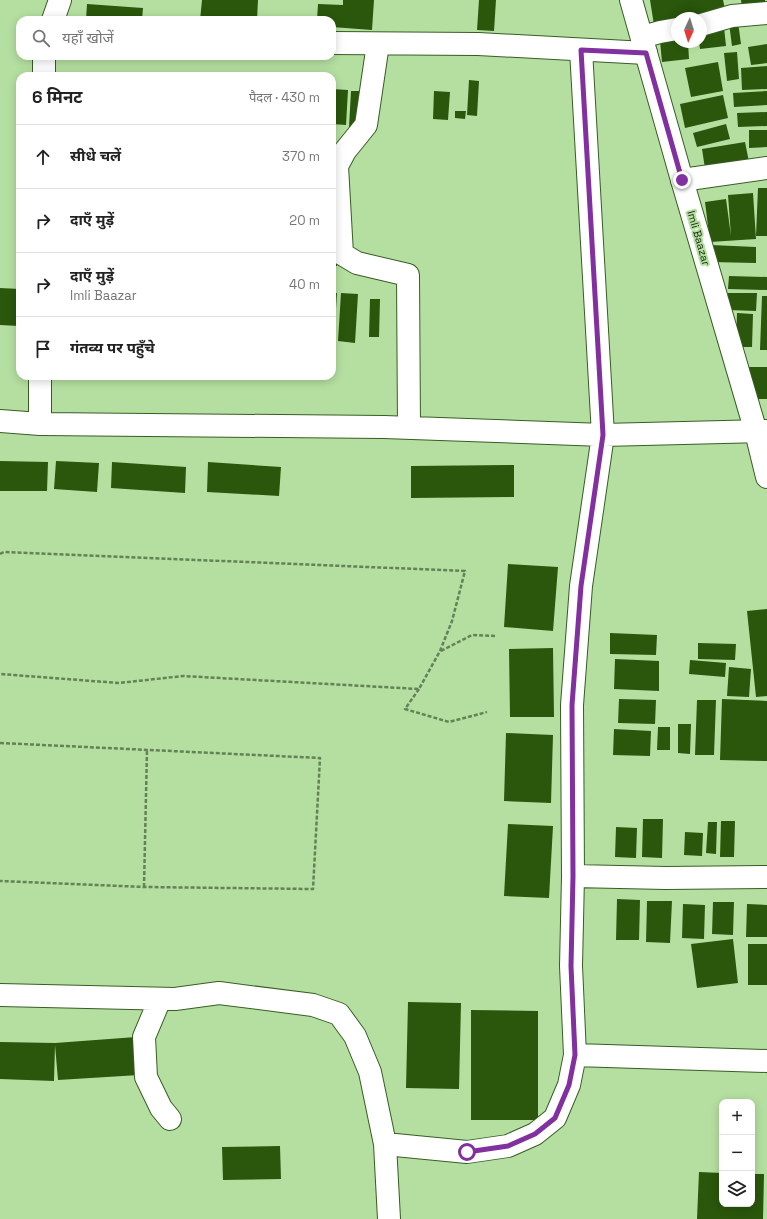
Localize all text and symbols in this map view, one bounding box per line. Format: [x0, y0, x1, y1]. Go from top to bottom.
north arrow [671, 12, 707, 48]
search box [16, 16, 336, 60]
icon: search [30, 27, 52, 49]
text: यहाँ खोजें [62, 28, 114, 47]
text: 6 मिनट [32, 86, 83, 108]
text: पैदल · 430 m [249, 89, 320, 106]
icon: ahead [32, 146, 54, 168]
text: सीधे चलें [70, 146, 121, 165]
text: 370 m [282, 148, 320, 165]
route end [673, 171, 691, 189]
street label: Imli Baazar [684, 209, 714, 267]
icon: right [32, 210, 54, 232]
text: दाएँ मुड़ें [70, 210, 114, 229]
text: 20 m [289, 212, 320, 229]
text: दाएँ मुड़ें [70, 266, 114, 285]
icon: right [32, 274, 54, 296]
text: 40 m [289, 276, 320, 293]
text: Imli Baazar [70, 287, 137, 304]
icon: arrive [32, 338, 54, 360]
text: गंतव्य पर पहुँचे [70, 338, 155, 357]
map controls [719, 1099, 755, 1207]
button: + [719, 1099, 755, 1135]
button: − [719, 1135, 755, 1171]
route start [458, 1143, 476, 1161]
button: layers [719, 1171, 755, 1207]

